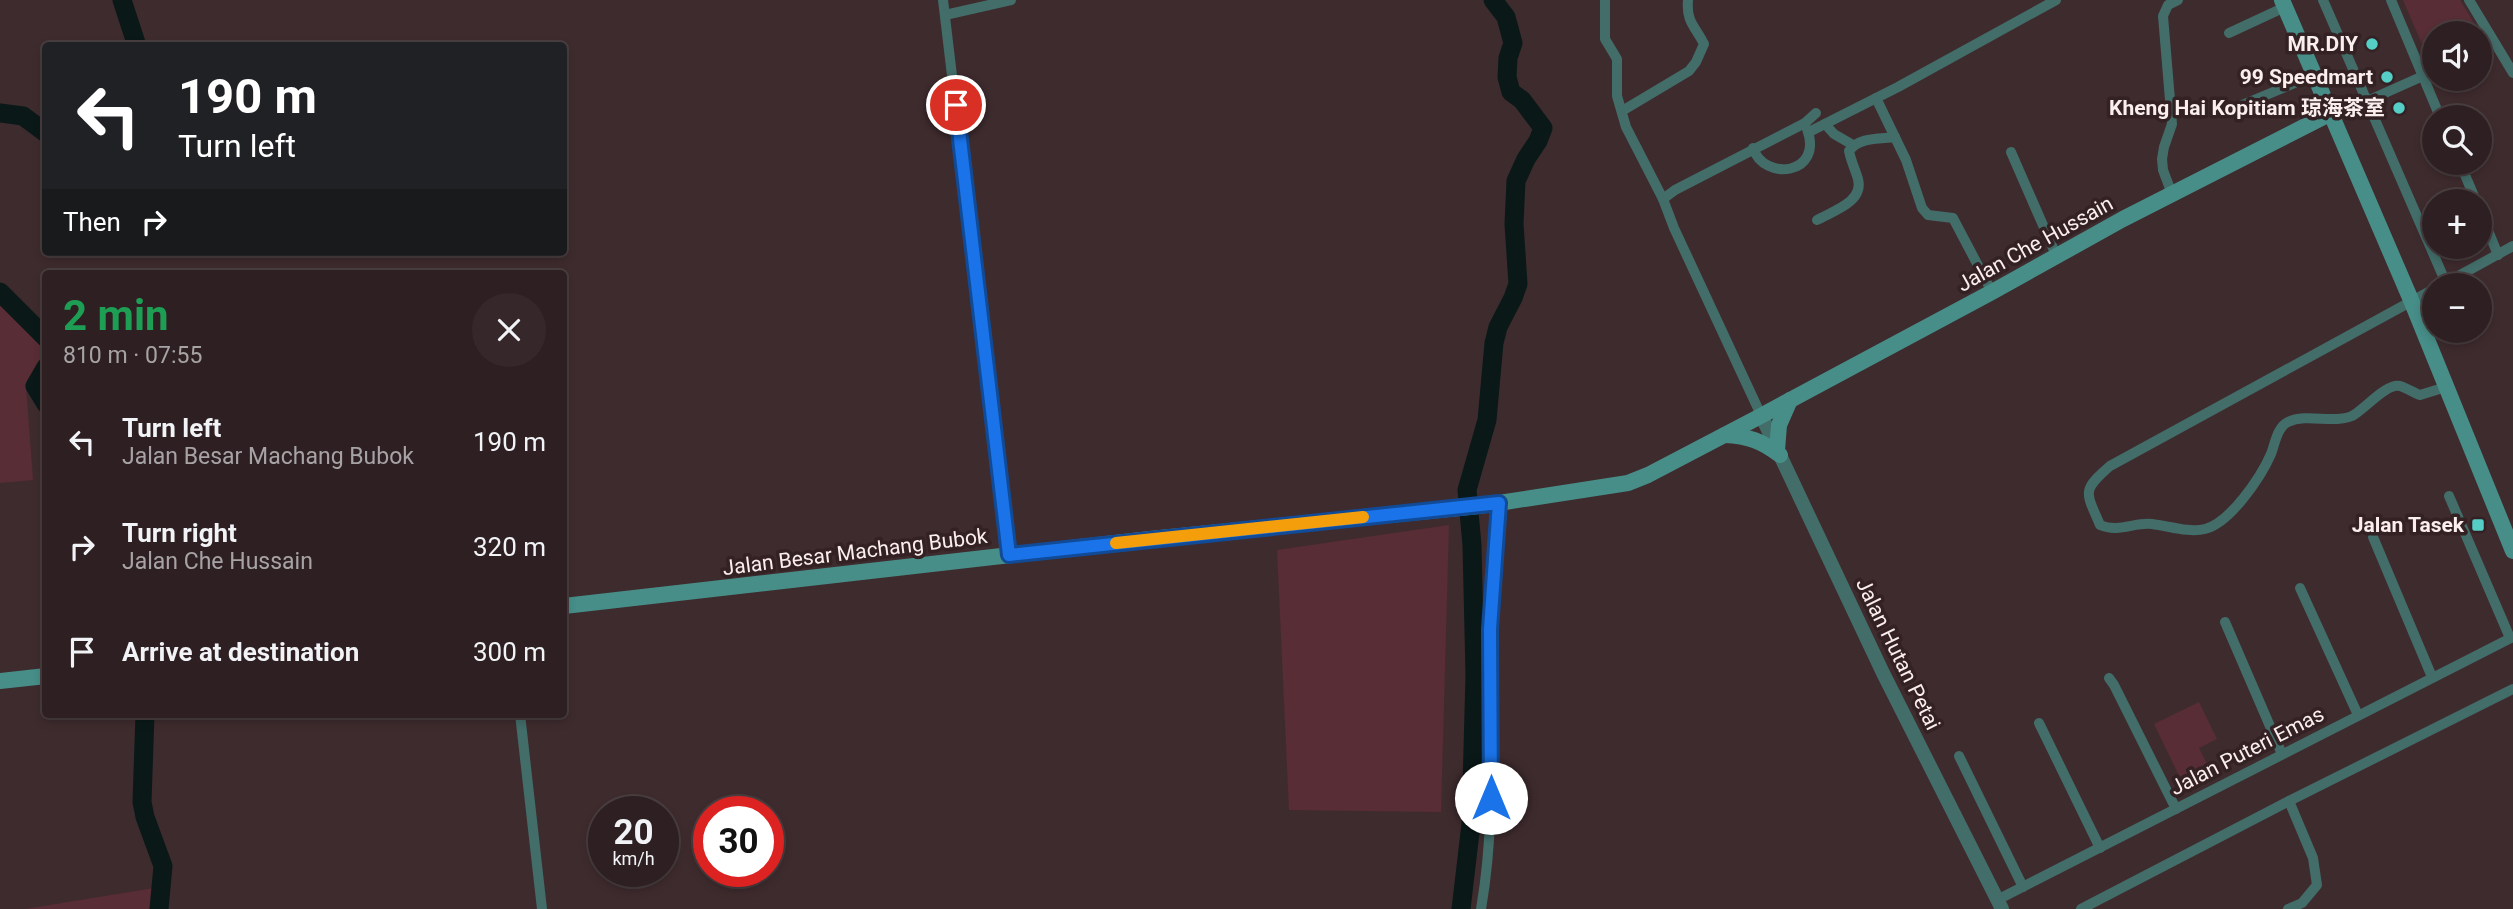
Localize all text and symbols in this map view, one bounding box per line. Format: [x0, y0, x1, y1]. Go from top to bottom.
map controls [2422, 21, 2492, 343]
button: sound [2422, 21, 2492, 91]
place label: MR.DIY [2288, 32, 2358, 56]
marker: MR.DIY [2364, 36, 2380, 52]
place label: 99 Speedmart [2240, 65, 2373, 89]
text: 190 m [178, 68, 317, 125]
marker: 99 Speedmart [2379, 69, 2395, 85]
icon: left [63, 70, 154, 161]
pin [926, 75, 986, 135]
icon: arrive [937, 86, 975, 124]
place label: Kheng Hai Kopitiam 琼海茶室 [2109, 96, 2385, 120]
marker: Kheng Hai Kopitiam 琼海茶室 [2391, 100, 2407, 116]
button: search [2422, 105, 2492, 175]
text: Turn left [178, 127, 296, 165]
button: + [2422, 189, 2492, 259]
street label: Jalan Che Hussain [1953, 191, 2117, 297]
icon: right [135, 203, 173, 241]
text: Then [63, 207, 121, 237]
button: − [2422, 273, 2492, 343]
text: 2 min [63, 291, 169, 340]
button: close [472, 293, 546, 367]
text: 810 m · 07:55 [63, 342, 202, 369]
text: Turn left [122, 413, 221, 443]
icon: left [63, 423, 101, 461]
text: 190 m [473, 427, 546, 457]
text: Jalan Besar Machang Bubok [122, 443, 414, 470]
place label: Jalan Tasek [2352, 513, 2465, 537]
marker: Jalan Tasek [2470, 517, 2486, 533]
text: Turn right [122, 518, 237, 548]
street label: Jalan Besar Machang Bubok [721, 524, 989, 580]
icon: right [63, 528, 101, 566]
text: 320 m [473, 532, 546, 562]
text: Jalan Che Hussain [122, 548, 313, 575]
street label: Jalan Hutan Petai [1851, 574, 1945, 734]
icon: arrive [63, 633, 101, 671]
text: Arrive at destination [122, 637, 359, 667]
text: 300 m [473, 637, 546, 667]
street label: Jalan Puteri Emas [2166, 702, 2328, 800]
position arrow [1454, 761, 1528, 835]
speed limit sign: 30 [693, 796, 784, 887]
text: 20 [613, 812, 654, 853]
text: km/h [612, 848, 655, 869]

